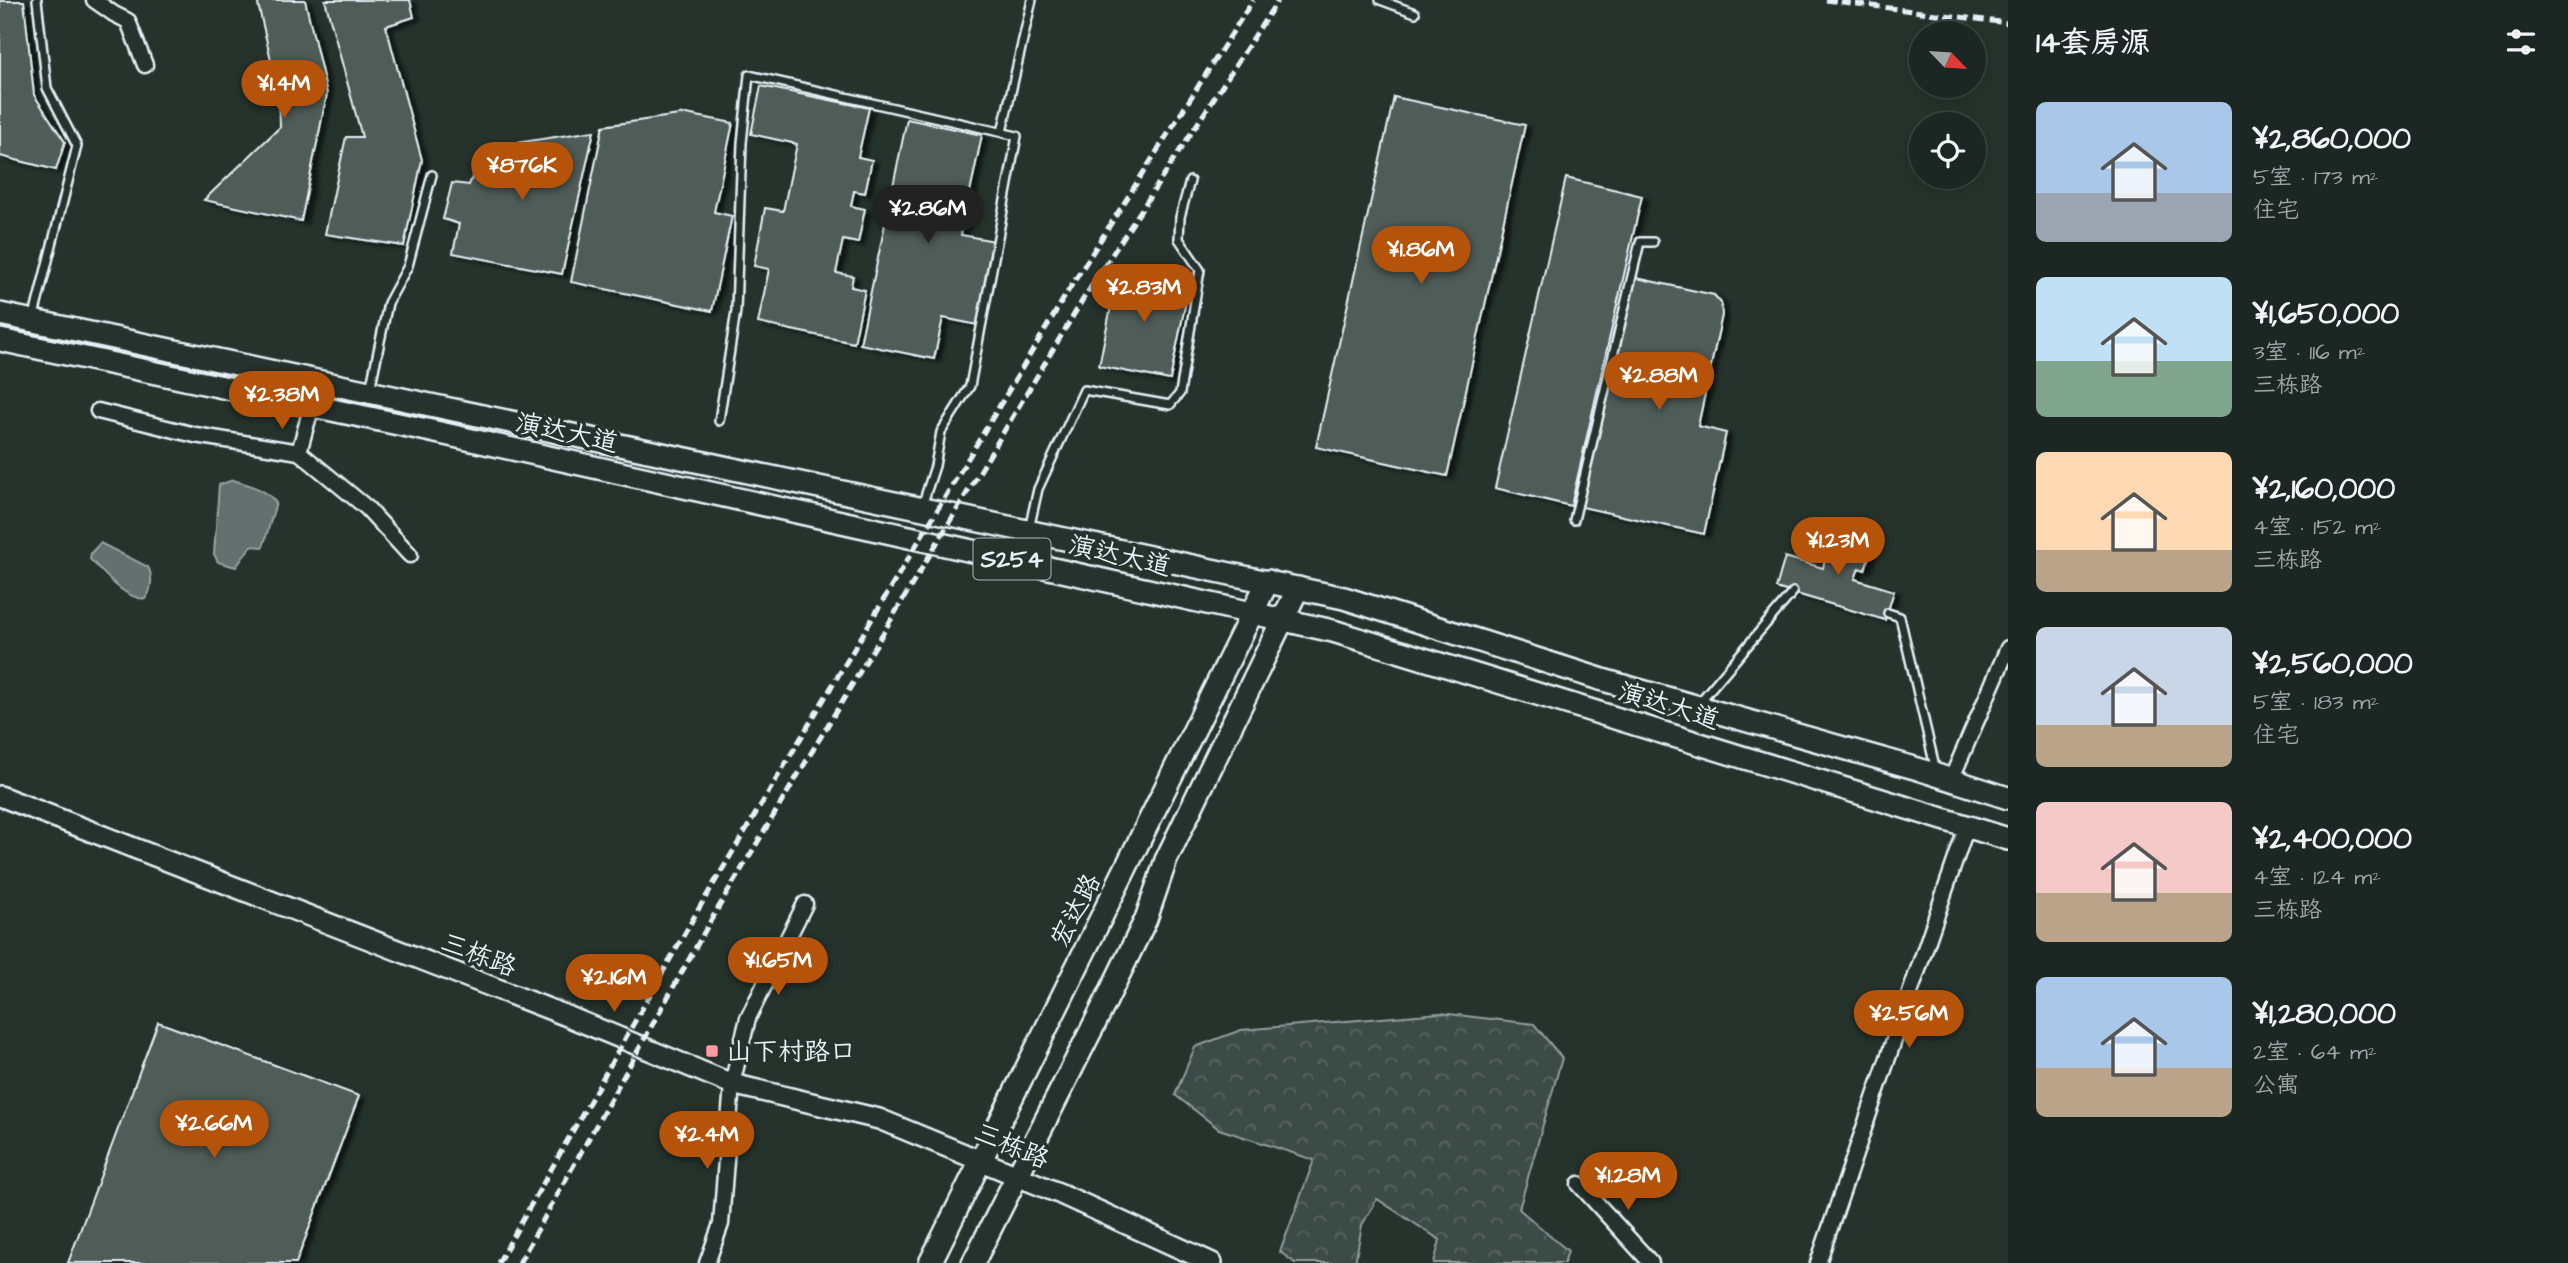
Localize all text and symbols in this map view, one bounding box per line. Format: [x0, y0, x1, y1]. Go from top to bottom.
north arrow [1909, 21, 1986, 98]
map controls [1909, 21, 1986, 189]
text: 14套房源 [2036, 22, 2150, 64]
icon: filters [2502, 23, 2540, 61]
pin: ¥1.4M [235, 60, 333, 120]
text: ¥1.4M [257, 67, 311, 99]
button: locate [1909, 112, 1986, 189]
text: ¥2,860,000 [2253, 118, 2411, 160]
icon: home [2092, 130, 2176, 214]
pin: ¥876K [473, 142, 571, 202]
text: ¥876K [487, 149, 557, 181]
text: 5室 · 173 m² [2253, 161, 2378, 193]
pin: ¥2.86M [871, 186, 985, 245]
text: ¥2.86M [889, 192, 967, 224]
text: 住宅 [2253, 194, 2299, 226]
pin: ¥1.86M [1364, 226, 1478, 286]
text: ¥1.86M [1388, 233, 1454, 265]
pin: ¥2.83M [1087, 264, 1201, 324]
text: ¥2.83M [1107, 271, 1181, 303]
text: ¥1,650,000 [2253, 293, 2399, 335]
icon: home [2092, 305, 2176, 389]
text: 3室 · 116 m² [2253, 336, 2365, 368]
pin: ¥2.88M [1602, 352, 1716, 412]
text: ¥2.88M [1620, 359, 1698, 391]
text: 三栋路 [2253, 369, 2322, 401]
pin: ¥2.38M [225, 372, 339, 431]
text: ¥2.38M [245, 378, 319, 410]
street label: 演达大道 [512, 405, 621, 461]
text: ¥2,160,000 [2253, 468, 2395, 510]
icon: home [2092, 480, 2176, 564]
text: 4室 · 152 m² [2253, 511, 2381, 543]
pin: ¥1.23M [1781, 518, 1895, 577]
text: ¥1.23M [1807, 524, 1869, 556]
street label: 演达大道 [1065, 527, 1174, 585]
road number: S254 [974, 538, 1050, 580]
text: 三栋路 [2253, 544, 2322, 576]
text: ¥2,560,000 [2253, 643, 2413, 685]
icon: home [2092, 655, 2176, 739]
street label: 演达大道 [1614, 674, 1724, 738]
text: 5室 · 183 m² [2253, 686, 2379, 718]
text: 住宅 [2253, 719, 2299, 751]
text: ¥2,400,000 [2253, 818, 2412, 860]
icon: home [2092, 830, 2176, 914]
text: 4室 · 124 m² [2253, 861, 2381, 893]
street label: 宏达路 [1042, 868, 1110, 953]
text: 三栋路 [2253, 894, 2322, 926]
street label: 三栋路 [436, 924, 522, 986]
pin: ¥1.65M [721, 937, 835, 997]
text: ¥1.65M [744, 944, 812, 976]
pin: ¥2.16M [557, 954, 671, 1014]
text: ¥2.16M [581, 961, 647, 993]
pin: ¥2.56M [1852, 990, 1966, 1050]
text: ¥1,280,000 [2253, 993, 2396, 1035]
text: ¥2.56M [1870, 997, 1948, 1029]
icon: home [2092, 1005, 2176, 1089]
place label: 山下村路口 [726, 1034, 856, 1070]
text: 2室 · 64 m² [2253, 1036, 2377, 1068]
marker: 山下村路口 [704, 1043, 720, 1059]
text: 公寓 [2253, 1069, 2299, 1101]
pin: ¥2.66M [157, 1100, 271, 1160]
text: ¥2.66M [176, 1107, 252, 1139]
pin: ¥2.4M [658, 1112, 756, 1171]
street label: 三栋路 [969, 1114, 1055, 1178]
text: ¥2.4M [675, 1118, 739, 1150]
pin: ¥1.28M [1571, 1152, 1685, 1212]
text: ¥1.28M [1595, 1159, 1661, 1191]

